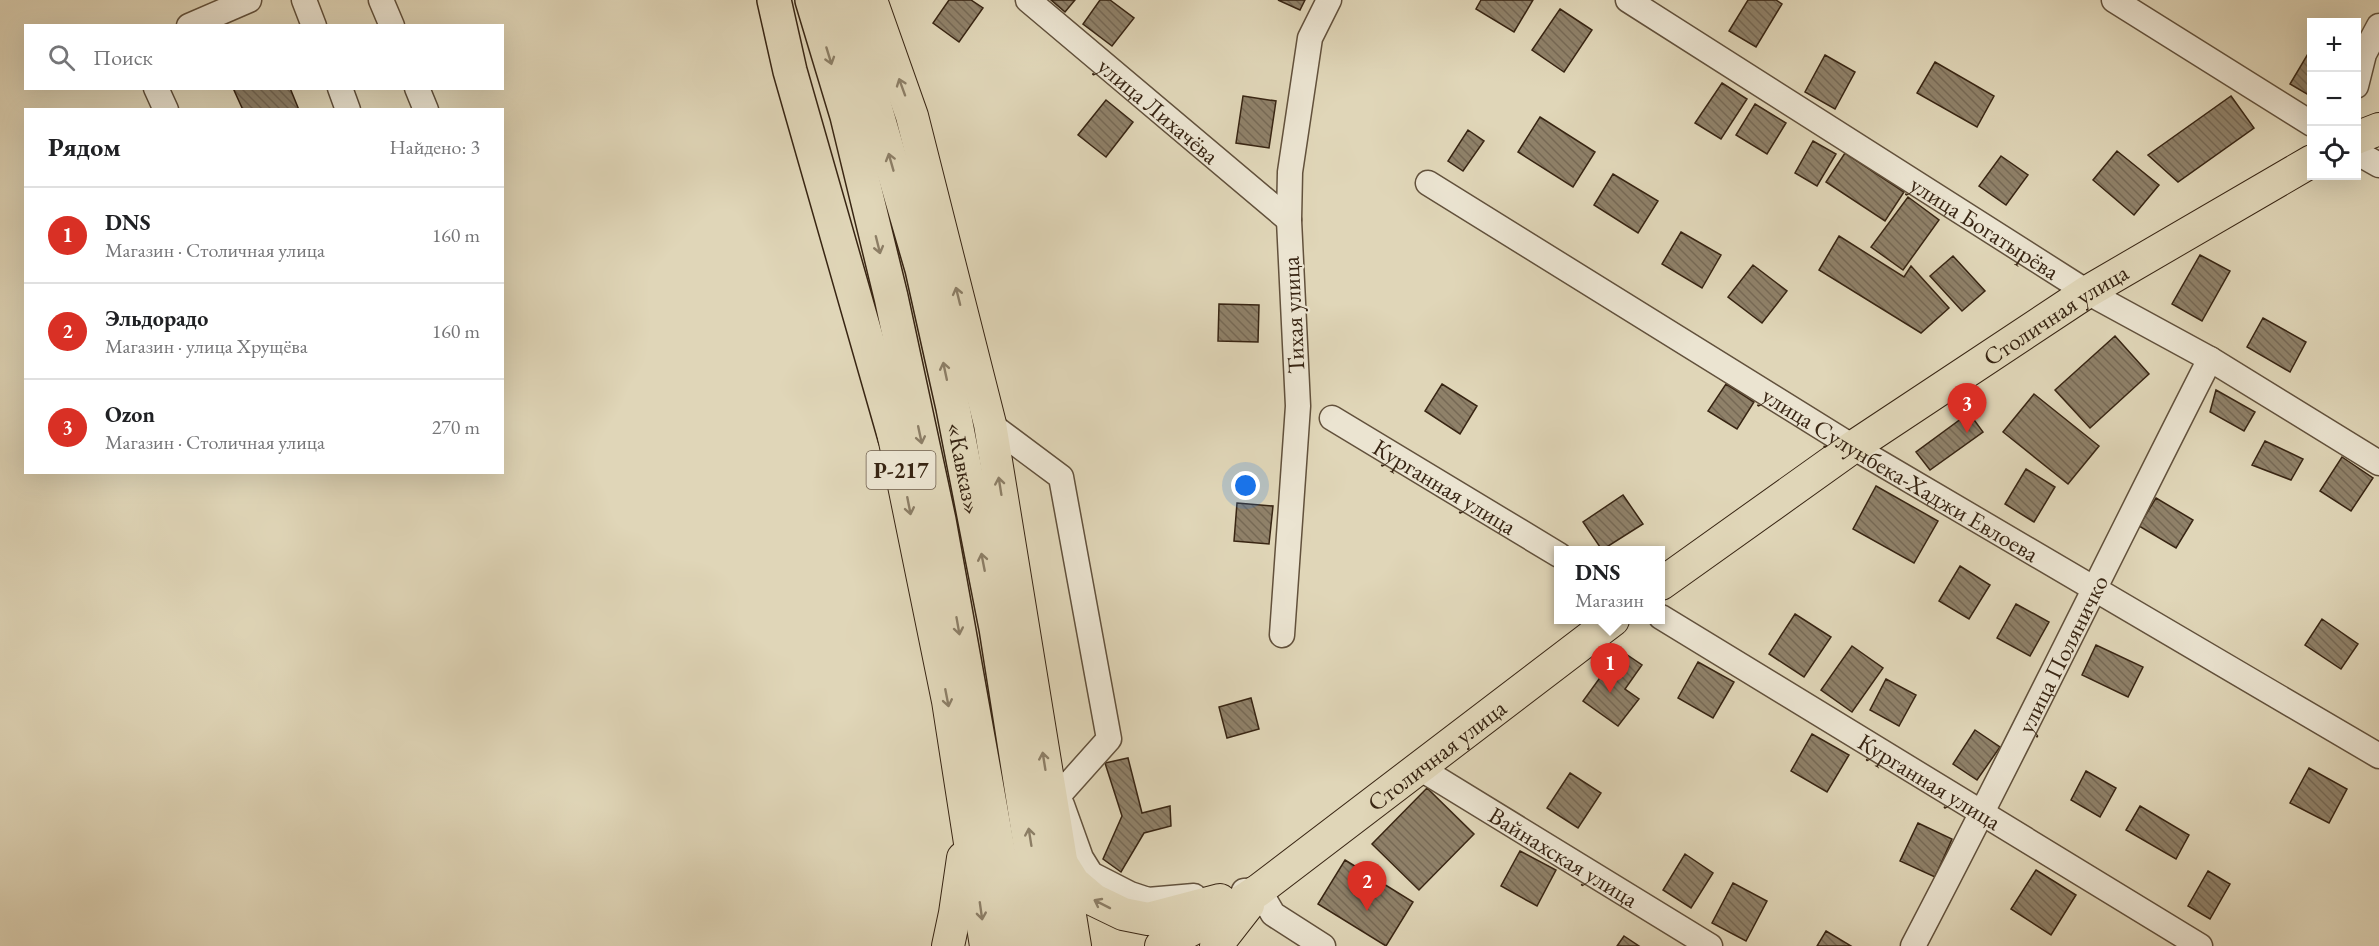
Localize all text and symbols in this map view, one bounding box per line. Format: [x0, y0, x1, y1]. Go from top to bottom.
map controls [2307, 18, 2361, 180]
button: + [2307, 18, 2361, 72]
search box [24, 24, 504, 90]
icon: search [45, 41, 78, 74]
text: Поиск [93, 43, 153, 72]
one-way arrow [824, 46, 835, 65]
street label: улица Лихачёва [1092, 50, 1226, 171]
button: − [2307, 72, 2361, 126]
one-way arrow [895, 78, 906, 97]
button: locate [2307, 126, 2361, 180]
text: Рядом [48, 130, 121, 164]
text: Найдено: 3 [389, 134, 480, 160]
one-way arrow [885, 153, 896, 172]
street label: улица Богатырёва [1904, 168, 2066, 286]
text: DNS [105, 208, 151, 237]
text: 1 [62, 222, 73, 248]
text: 160 m [432, 222, 480, 248]
one-way arrow [873, 235, 885, 254]
text: Магазин · Столичная улица [105, 237, 325, 263]
street label: Тихая улица [1274, 255, 1312, 374]
street label: Столичная улица [1977, 256, 2134, 372]
one-way arrow [951, 287, 963, 306]
text: Эльдорадо [105, 304, 208, 333]
text: 2 [62, 318, 73, 344]
text: 160 m [432, 318, 480, 344]
text: Магазин · улица Хрущёва [105, 333, 308, 359]
one-way arrow [938, 362, 950, 381]
street label: улица Сулунбека-Хаджи Евлоева [1757, 379, 2045, 569]
pin: 3 [1948, 384, 1986, 433]
text: Ozon [105, 400, 155, 429]
text: 3 [62, 414, 73, 440]
text: 270 m [432, 414, 480, 440]
street label: «Кавказ» [941, 419, 989, 517]
one-way arrow [915, 425, 926, 444]
text: Магазин · Столичная улица [105, 429, 325, 455]
street label: Курганная улица [1368, 431, 1523, 542]
road number: Р-217 [866, 451, 936, 489]
your location [1231, 471, 1260, 500]
one-way arrow [994, 477, 1005, 496]
one-way arrow [904, 496, 915, 516]
popup [1554, 546, 1665, 624]
one-way arrow [977, 553, 988, 572]
text: DNS [1575, 558, 1620, 587]
street label: улица Поляничко [2009, 569, 2115, 738]
text: Магазин [1575, 587, 1644, 613]
one-way arrow [953, 616, 964, 636]
pin: 1 [1590, 644, 1630, 693]
one-way arrow [942, 687, 953, 707]
street label: Столичная улица [1361, 692, 1512, 818]
street label: Курганная улица [1853, 726, 2008, 837]
one-way arrow [1039, 752, 1050, 772]
street label: Вайнахская улица [1483, 799, 1645, 914]
one-way arrow [1024, 828, 1035, 848]
pin: 2 [1348, 862, 1386, 911]
one-way arrow [1094, 898, 1112, 909]
one-way arrow [975, 900, 986, 920]

